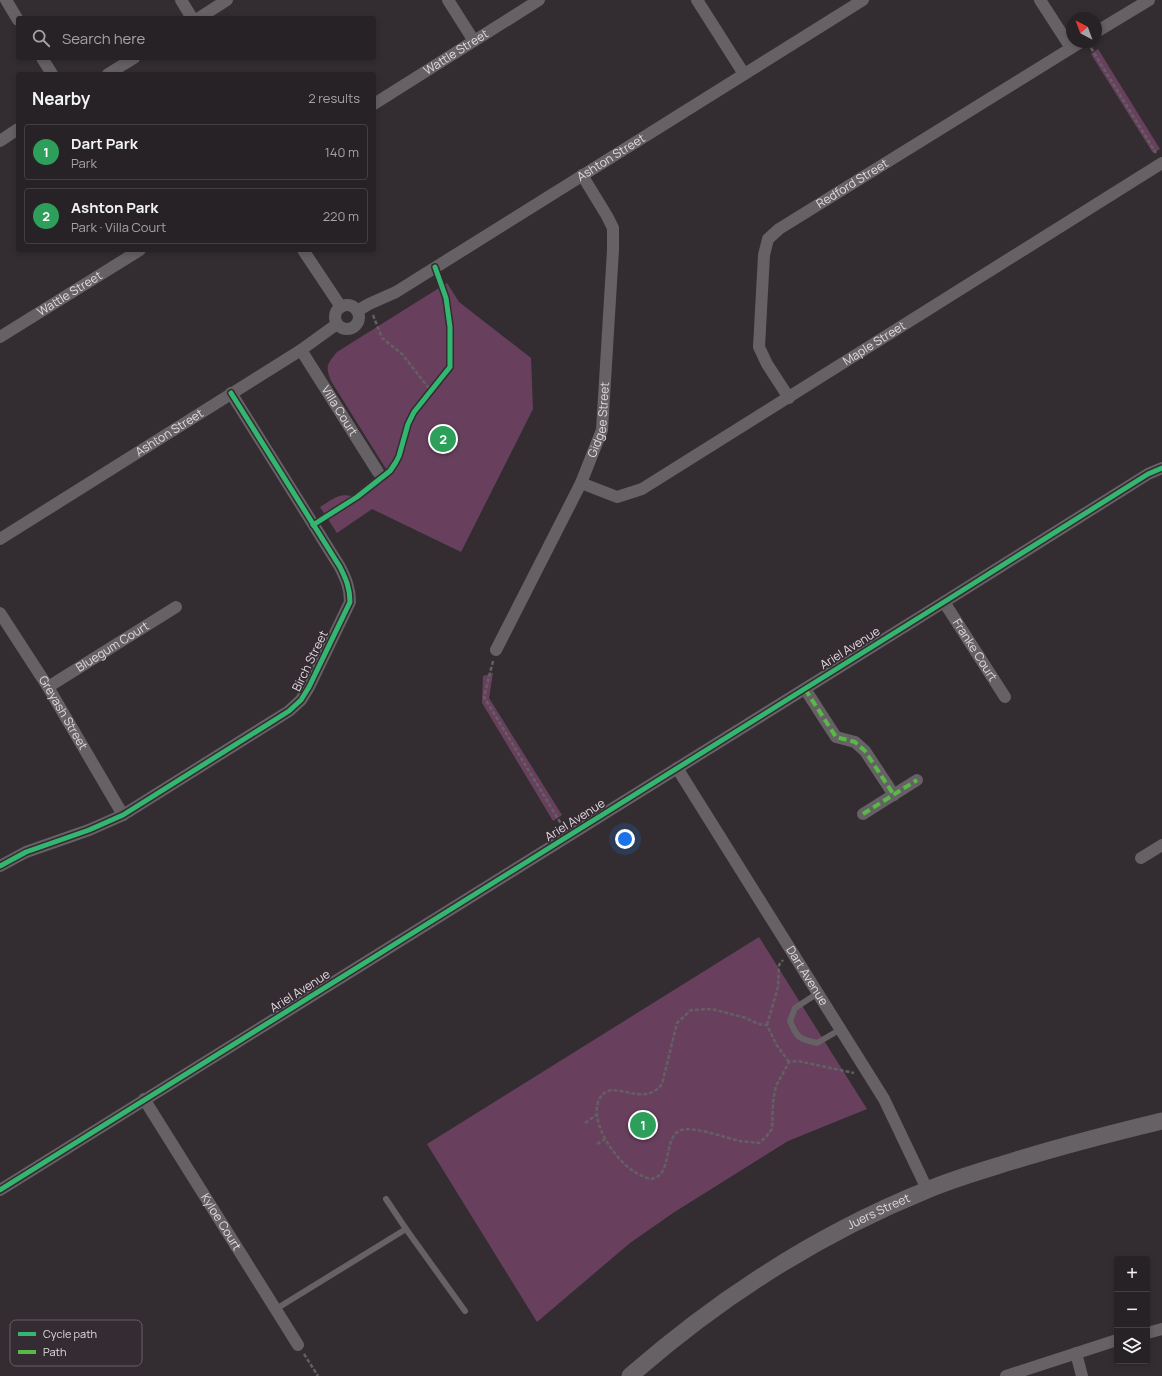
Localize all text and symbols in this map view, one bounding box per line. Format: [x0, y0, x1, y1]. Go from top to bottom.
north arrow [1066, 12, 1102, 48]
search box [16, 16, 376, 60]
street label: Wattle Street [420, 25, 492, 79]
icon: search [30, 27, 52, 49]
text: Search here [62, 28, 145, 49]
text: Nearby [32, 87, 90, 110]
text: 2 results [308, 89, 360, 107]
street label: Ashton Street [573, 129, 648, 185]
text: Dart Park [71, 133, 138, 154]
text: 1 [43, 143, 49, 161]
text: 140 m [325, 143, 359, 161]
text: Park [71, 154, 97, 172]
street label: Redford Street [813, 154, 891, 212]
text: Ashton Park [71, 197, 158, 218]
text: 2 [42, 207, 50, 225]
text: 220 m [323, 207, 359, 225]
text: Park · Villa Court [71, 218, 166, 236]
street label: Wattle Street [34, 267, 105, 320]
street label: Maple Street [839, 317, 909, 369]
street label: Gidgee Street [583, 381, 613, 460]
street label: Villa Court [318, 382, 362, 439]
street label: Ashton Street [132, 404, 207, 460]
pin: 2 [430, 424, 456, 454]
street label: Franke Court [949, 615, 1002, 684]
street label: Bluegum Court [72, 617, 152, 676]
street label: Ariel Avenue [816, 622, 883, 673]
street label: Birch Street [287, 627, 332, 694]
street label: Greyash Street [35, 672, 92, 753]
street label: Ariel Avenue [541, 794, 608, 845]
your location [615, 829, 635, 849]
street label: Dart Avenue [782, 942, 832, 1009]
street label: Ariel Avenue [266, 965, 333, 1016]
pin: 1 [630, 1110, 656, 1140]
street label: Juers Street [844, 1189, 913, 1233]
street label: Kyloe Court [197, 1190, 246, 1254]
map controls [1114, 1256, 1150, 1364]
button: + [1114, 1256, 1150, 1292]
button: − [1114, 1292, 1150, 1328]
legend [10, 1320, 142, 1366]
text: Cycle path [43, 1326, 97, 1341]
button: layers [1114, 1328, 1150, 1364]
text: Path [43, 1344, 66, 1359]

